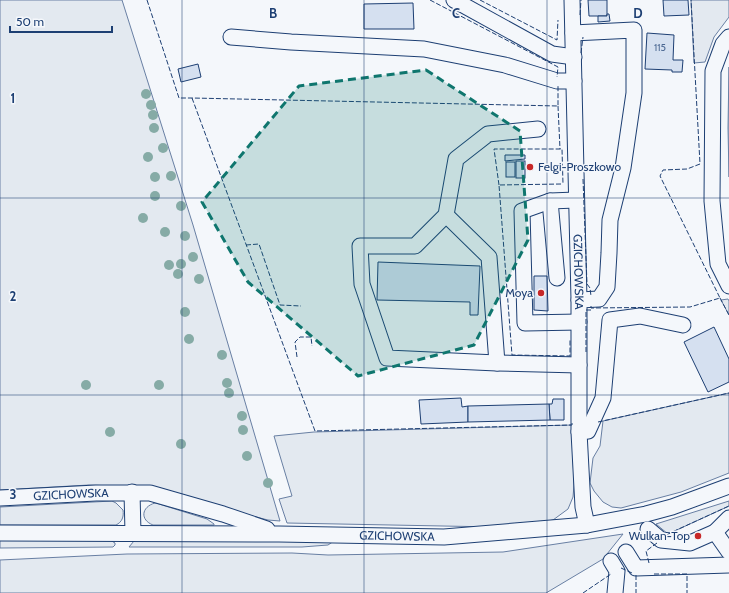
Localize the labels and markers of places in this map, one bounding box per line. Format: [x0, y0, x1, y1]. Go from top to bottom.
place label: Felgi-Proszkowo [538, 159, 621, 174]
marker: Felgi-Proszkowo [525, 162, 535, 172]
place label: Moya [505, 285, 533, 300]
marker: Moya [536, 288, 546, 298]
place label: Wulkan-Top [629, 528, 690, 543]
marker: Wulkan-Top [693, 531, 703, 541]

